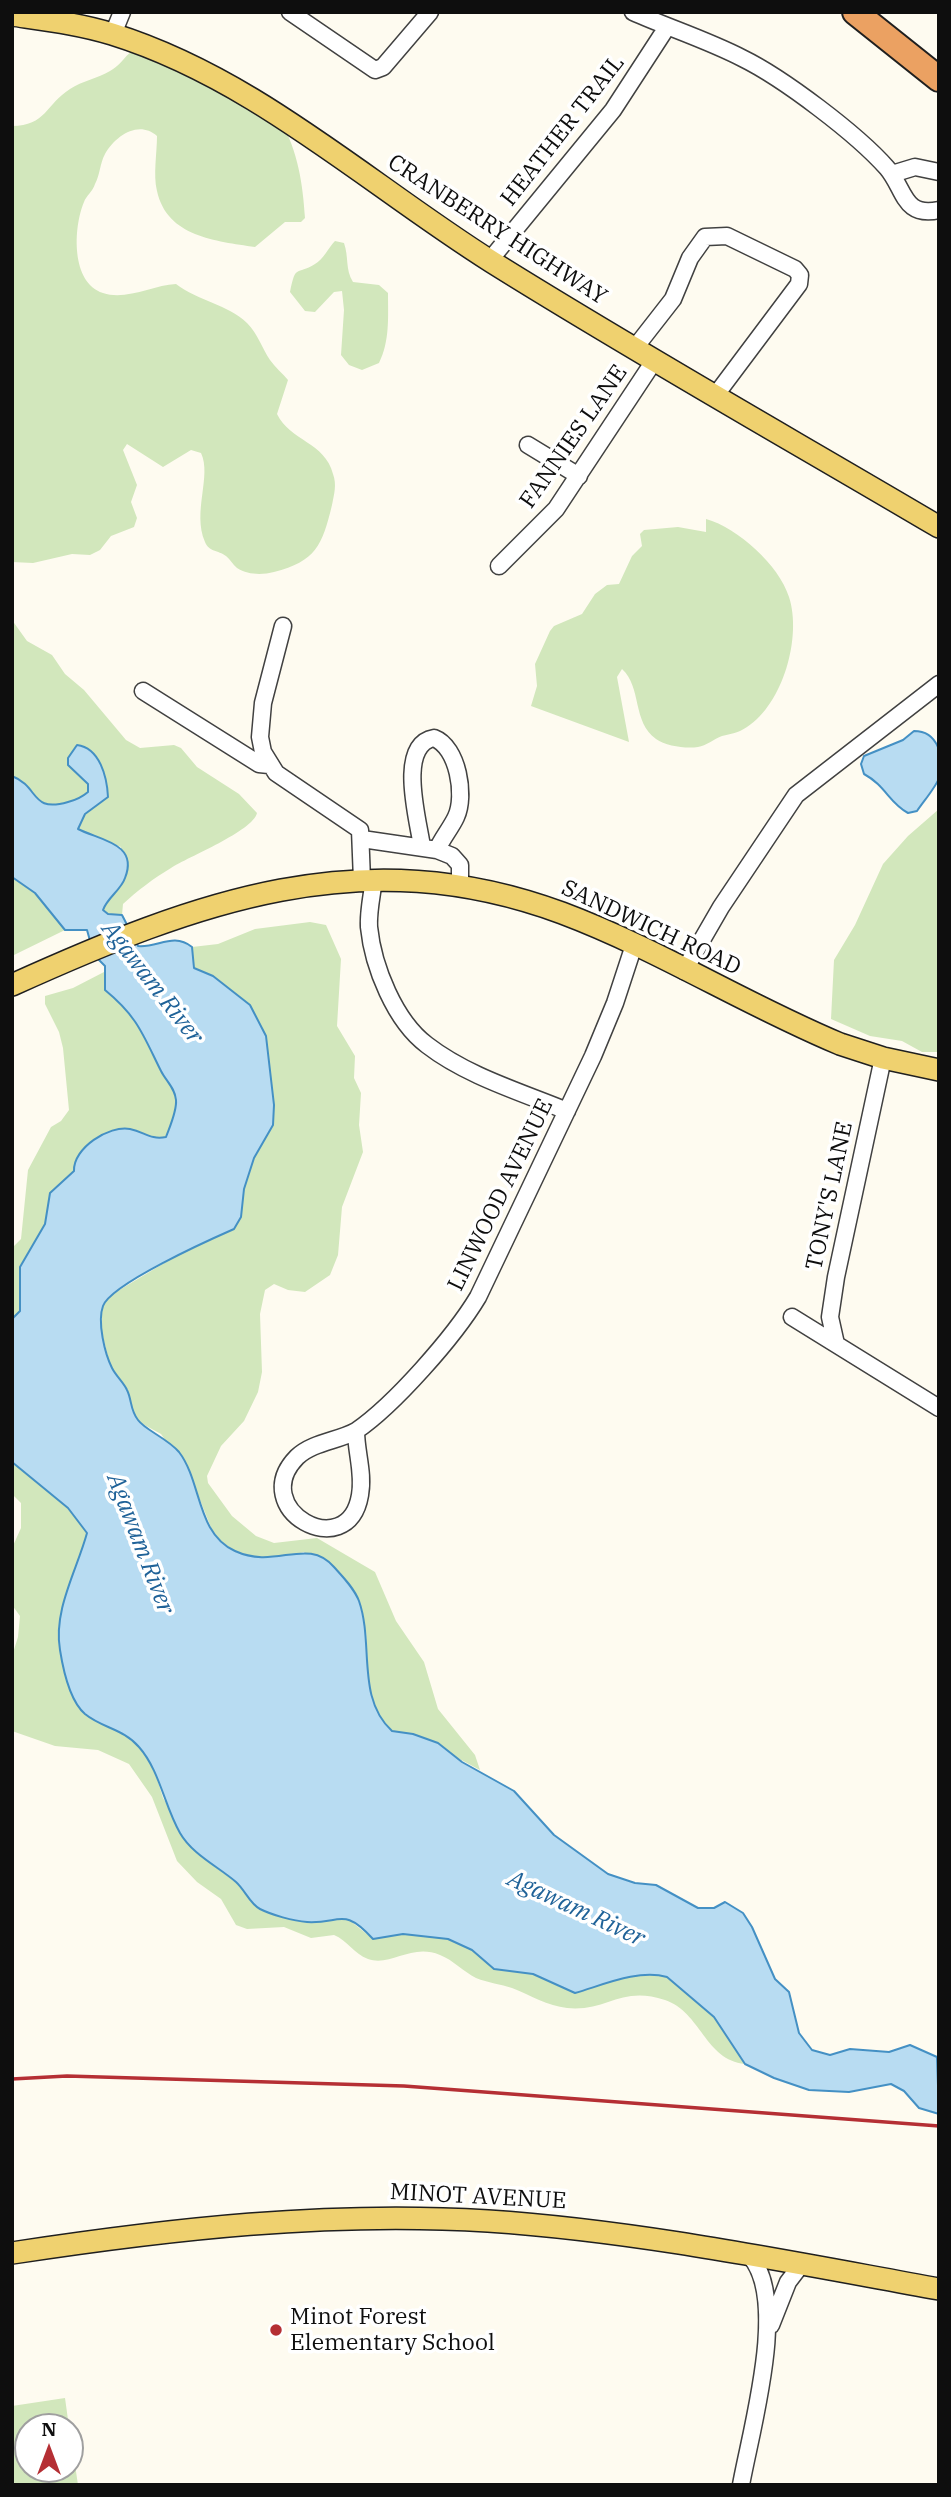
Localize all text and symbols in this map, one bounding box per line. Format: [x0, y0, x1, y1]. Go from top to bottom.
street label: HEATHER TRAIL [495, 50, 631, 212]
street label: CRANBERRY HIGHWAY [382, 149, 612, 311]
street label: FANNIES LANE [514, 360, 634, 514]
street label: SANDWICH ROAD [557, 874, 745, 982]
water label: Agawam River [95, 916, 209, 1050]
street label: LINWOOD AVENUE [442, 1094, 560, 1296]
street label: TONY'S LANE [801, 1119, 859, 1273]
water label: Agawam River [100, 1470, 180, 1618]
water label: Agawam River [503, 1865, 649, 1953]
street label: MINOT AVENUE [389, 2179, 567, 2215]
place label: Minot Forest Elementary School [290, 2303, 495, 2357]
marker: Minot Forest Elementary School [268, 2322, 284, 2338]
north arrow [14, 2413, 84, 2483]
text: N [41, 2417, 57, 2441]

